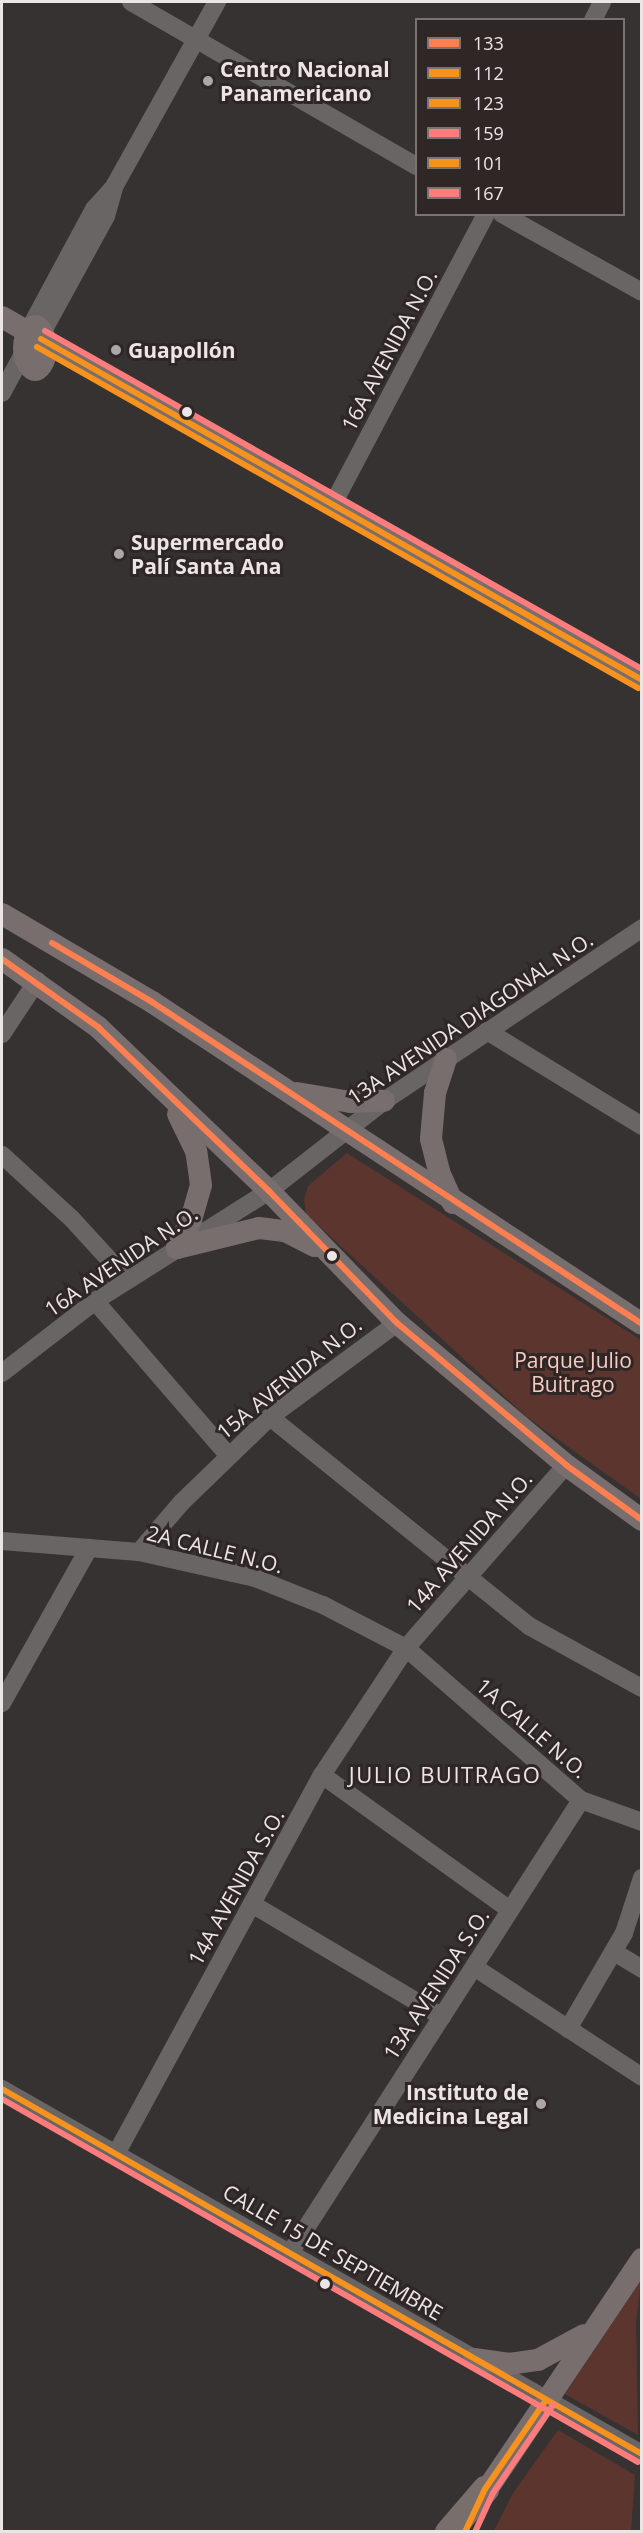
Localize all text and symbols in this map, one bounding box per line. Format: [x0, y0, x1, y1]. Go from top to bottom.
legend [415, 18, 625, 216]
text: 133 [473, 31, 504, 55]
place label: Centro Nacional Panamericano [220, 56, 390, 106]
text: 112 [473, 61, 504, 85]
marker: Centro Nacional Panamericano [201, 74, 215, 88]
text: 123 [473, 91, 504, 115]
text: 159 [473, 121, 504, 145]
text: 101 [473, 151, 504, 175]
text: 167 [473, 181, 504, 205]
street label: 16A AVENIDA N.O. [336, 265, 442, 435]
place label: Guapollón [128, 337, 236, 363]
marker: Guapollón [109, 343, 123, 357]
unlabelled marker [181, 406, 193, 418]
place label: Supermercado Palí Santa Ana [131, 529, 284, 579]
marker: Supermercado Palí Santa Ana [112, 547, 126, 561]
street label: 13A AVENIDA DIAGONAL N.O. [343, 926, 597, 1110]
street label: 16A AVENIDA N.O. [40, 1200, 202, 1322]
unlabelled marker [326, 1250, 338, 1262]
street label: 15A AVENIDA N.O. [211, 1312, 367, 1444]
park label: Parque Julio Buitrago [514, 1347, 632, 1397]
street label: 14A AVENIDA N.O. [401, 1466, 537, 1618]
street label: 2A CALLE N.O. [144, 1520, 286, 1578]
street label: 1A CALLE N.O. [471, 1673, 593, 1783]
district label: JULIO BUITRAGO [349, 1762, 541, 1788]
street label: 14A AVENIDA S.O. [183, 1804, 289, 1970]
street label: 13A AVENIDA S.O. [378, 1904, 494, 2064]
place label: Instituto de Medicina Legal [373, 2079, 529, 2129]
marker: Instituto de Medicina Legal [534, 2097, 548, 2111]
street label: CALLE 15 DE SEPTIEMBRE [219, 2179, 447, 2325]
unlabelled marker [319, 2278, 331, 2290]

